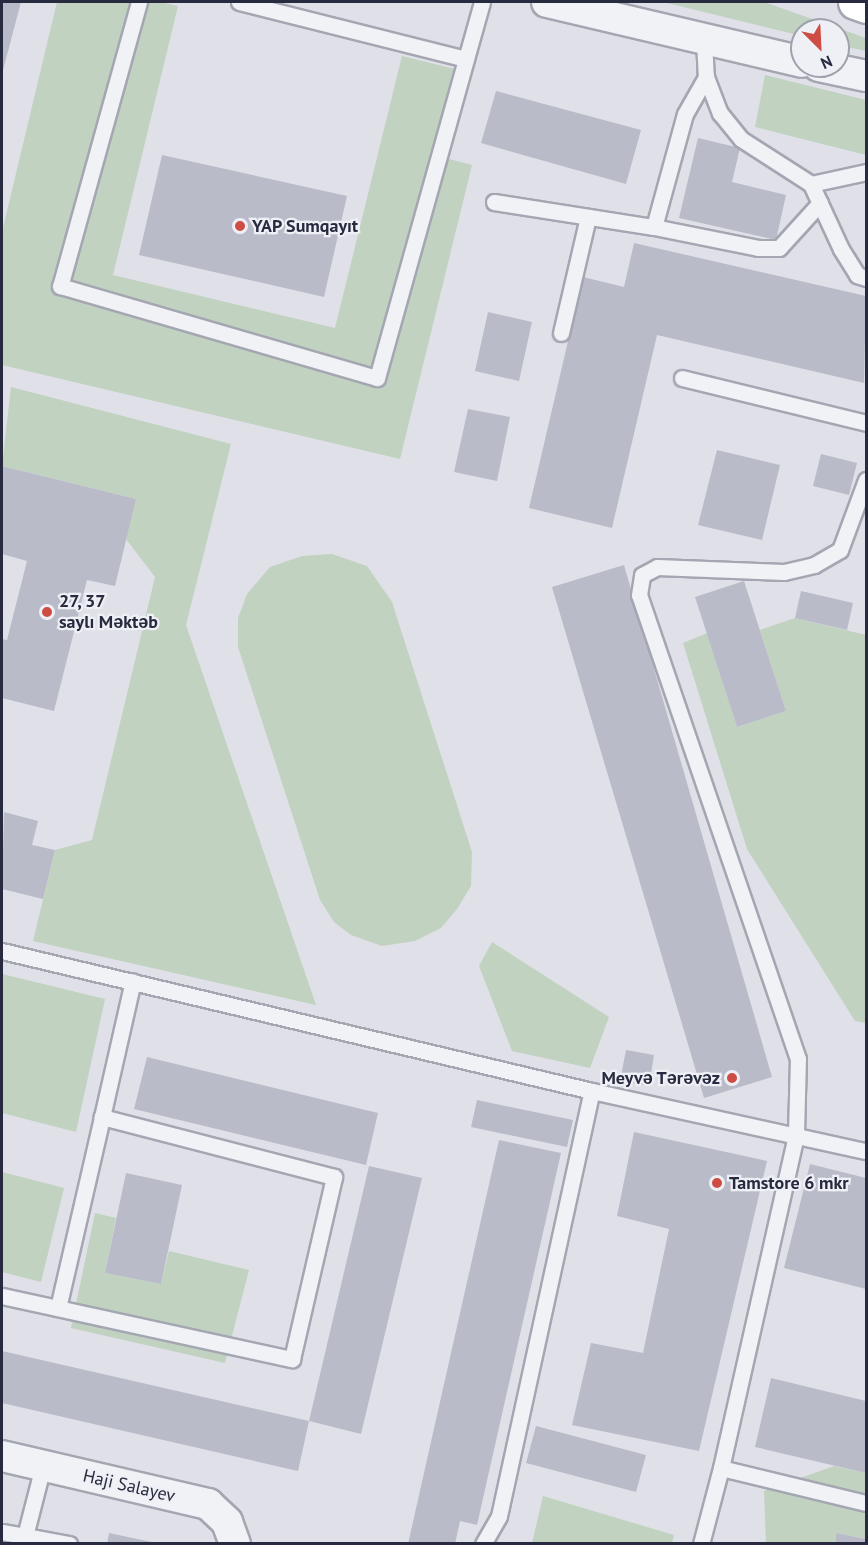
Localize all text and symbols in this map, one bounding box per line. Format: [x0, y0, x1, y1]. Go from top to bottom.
north arrow [790, 18, 850, 78]
text: N [818, 51, 835, 74]
place label: YAP Sumqayıt [252, 215, 359, 237]
marker: YAP Sumqayıt [233, 219, 247, 233]
place label: 27, 37 saylı Məktəb [59, 591, 158, 634]
marker: 27, 37 saylı Məktəb [40, 605, 54, 619]
place label: Meyvə Tərəvəz [601, 1067, 720, 1089]
marker: Meyvə Tərəvəz [725, 1071, 739, 1085]
place label: Tamstore 6 mkr [729, 1172, 849, 1194]
marker: Tamstore 6 mkr [710, 1176, 724, 1190]
street label: Haji Salayev [81, 1465, 177, 1507]

